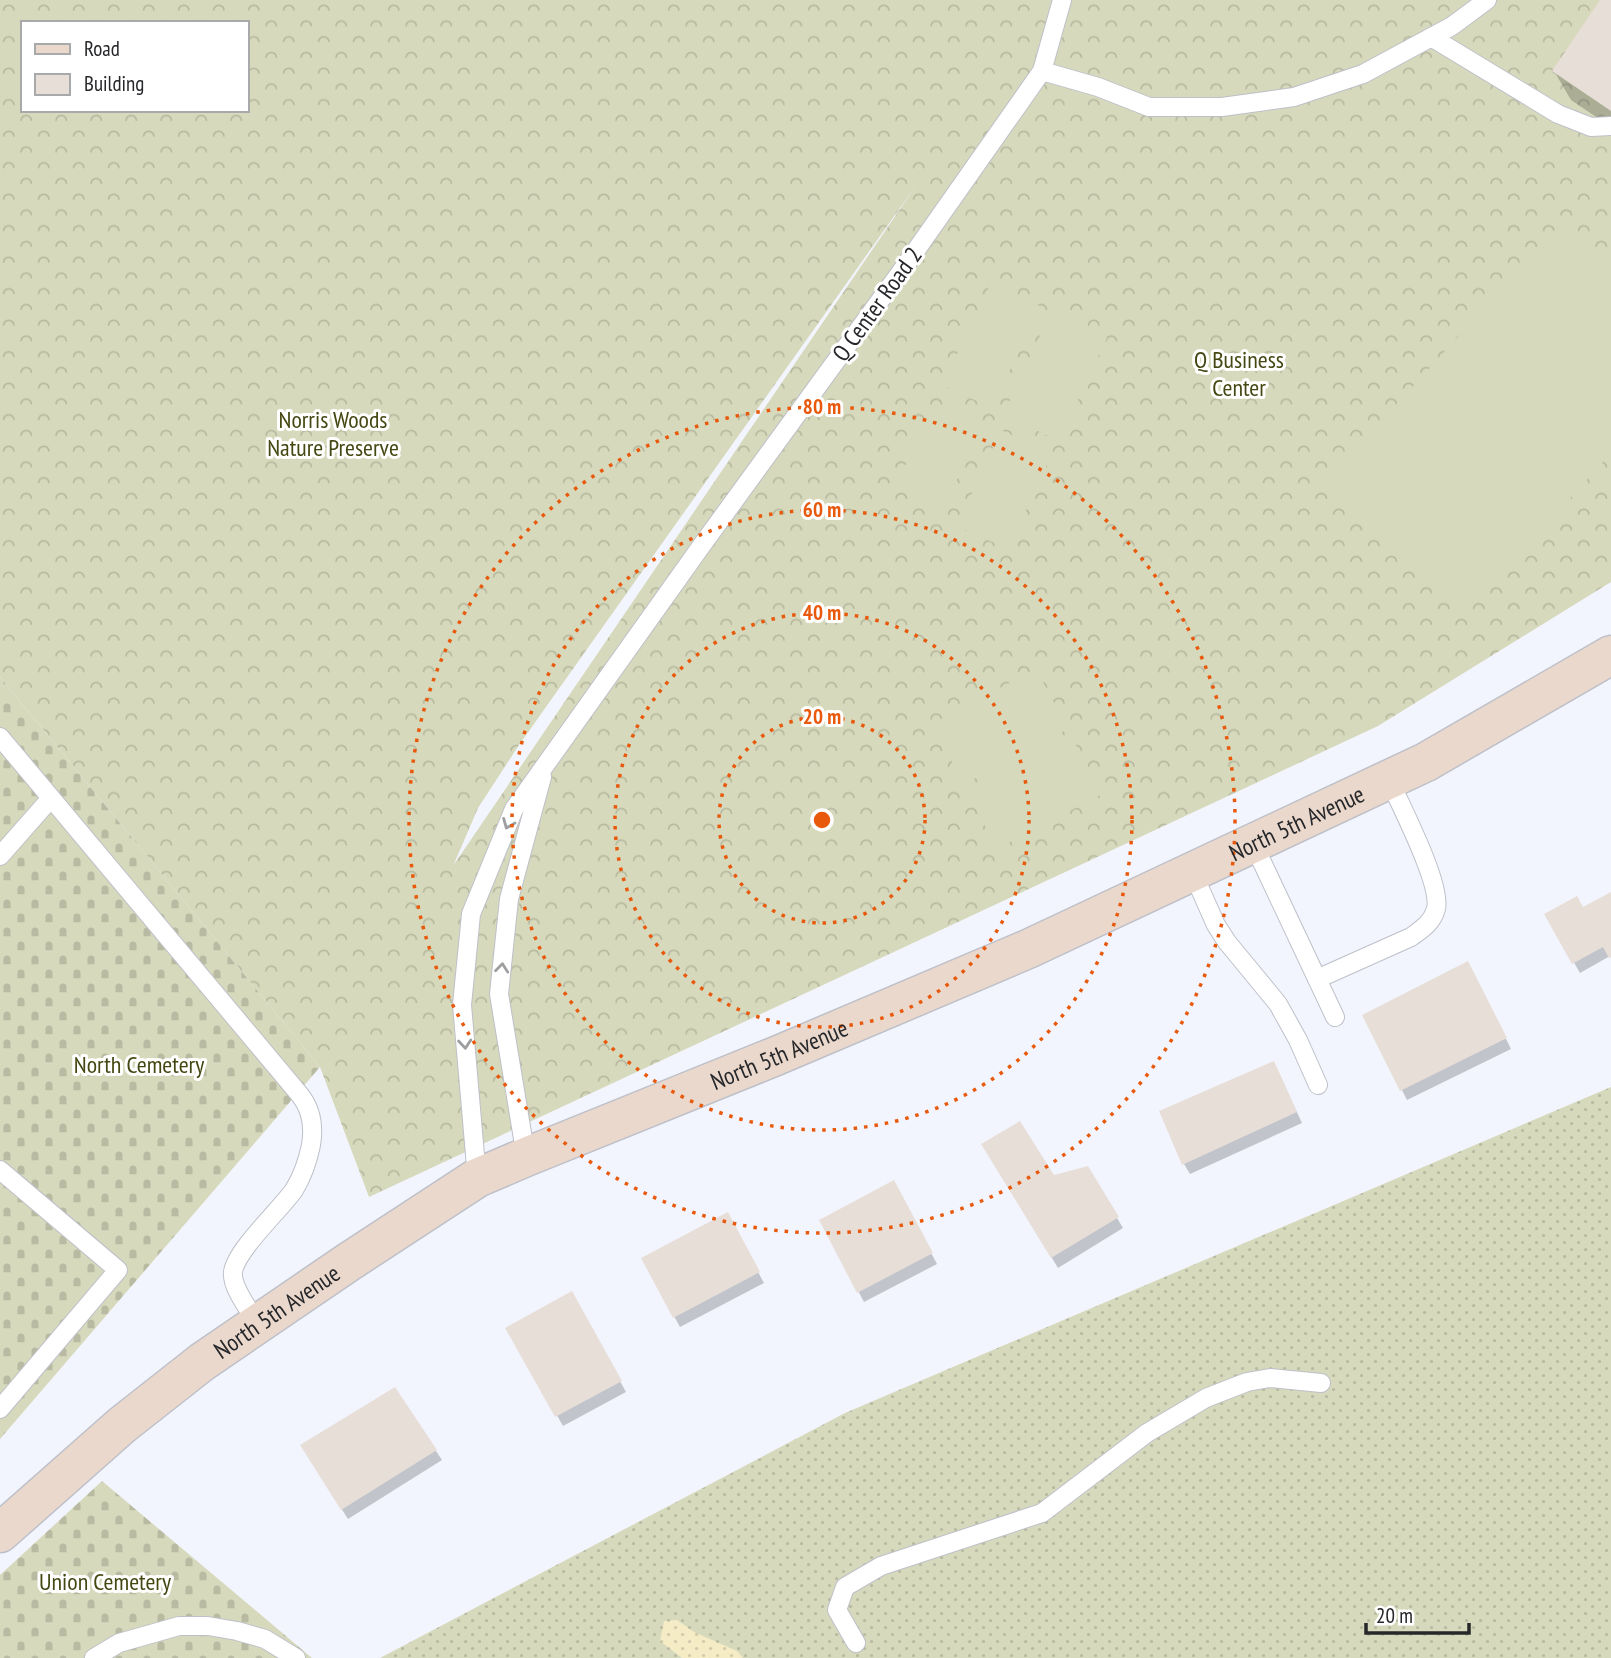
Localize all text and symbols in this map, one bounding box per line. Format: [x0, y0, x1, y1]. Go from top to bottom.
legend [21, 21, 248, 112]
text: Road [84, 35, 120, 62]
text: Building [84, 70, 144, 97]
street label: Q Center Road 2 [825, 241, 929, 367]
park label: Q Business Center [1194, 344, 1284, 403]
text: 80 m [803, 393, 841, 420]
park label: Norris Woods Nature Preserve [267, 404, 399, 463]
text: 60 m [803, 496, 841, 523]
text: 40 m [803, 599, 841, 626]
text: 20 m [803, 703, 841, 730]
street label: North 5th Avenue [1224, 778, 1369, 868]
centre of rings [810, 808, 834, 832]
one-way arrow [503, 817, 517, 829]
one-way arrow [494, 962, 509, 974]
street label: North 5th Avenue [706, 1012, 852, 1096]
one-way arrow [457, 1039, 472, 1050]
park label: North Cemetery [74, 1049, 204, 1080]
street label: North 5th Avenue [208, 1257, 346, 1365]
park label: Union Cemetery [39, 1566, 171, 1597]
scale bar [1366, 1592, 1469, 1636]
text: 20 m [1376, 1602, 1413, 1629]

